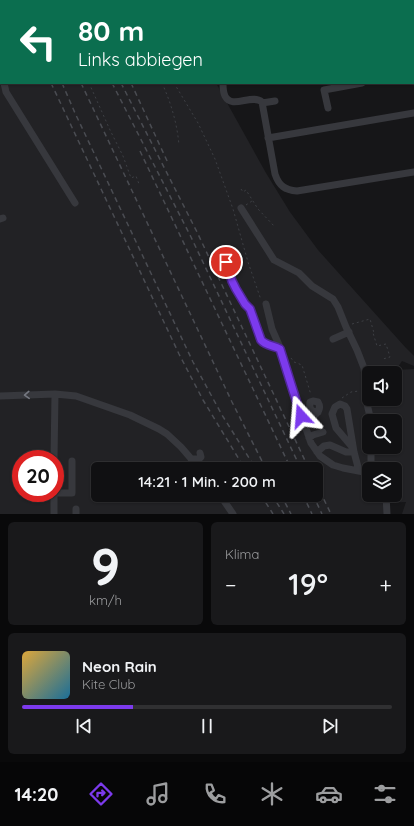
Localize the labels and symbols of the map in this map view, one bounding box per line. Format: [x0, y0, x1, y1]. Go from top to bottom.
pin [209, 245, 243, 279]
one-way arrow [24, 391, 30, 399]
position arrow [280, 395, 322, 437]
speed limit sign: 20 [12, 450, 64, 502]

